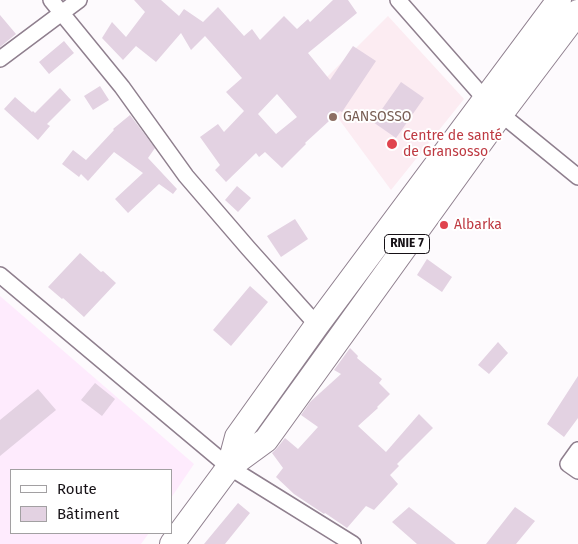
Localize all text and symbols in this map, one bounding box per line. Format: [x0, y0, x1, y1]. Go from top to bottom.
place label: GANSOSSO [343, 109, 412, 125]
marker: GANSOSSO [327, 111, 339, 123]
place label: Centre de santé de Gransosso [403, 128, 502, 160]
marker: Centre de santé de Gransosso [385, 137, 399, 151]
place label: Albarka [454, 217, 502, 233]
marker: Albarka [438, 219, 450, 231]
road number: RNIE 7 [384, 234, 430, 253]
legend [10, 469, 172, 534]
text: Route [57, 480, 97, 498]
text: Bâtiment [57, 505, 119, 523]

